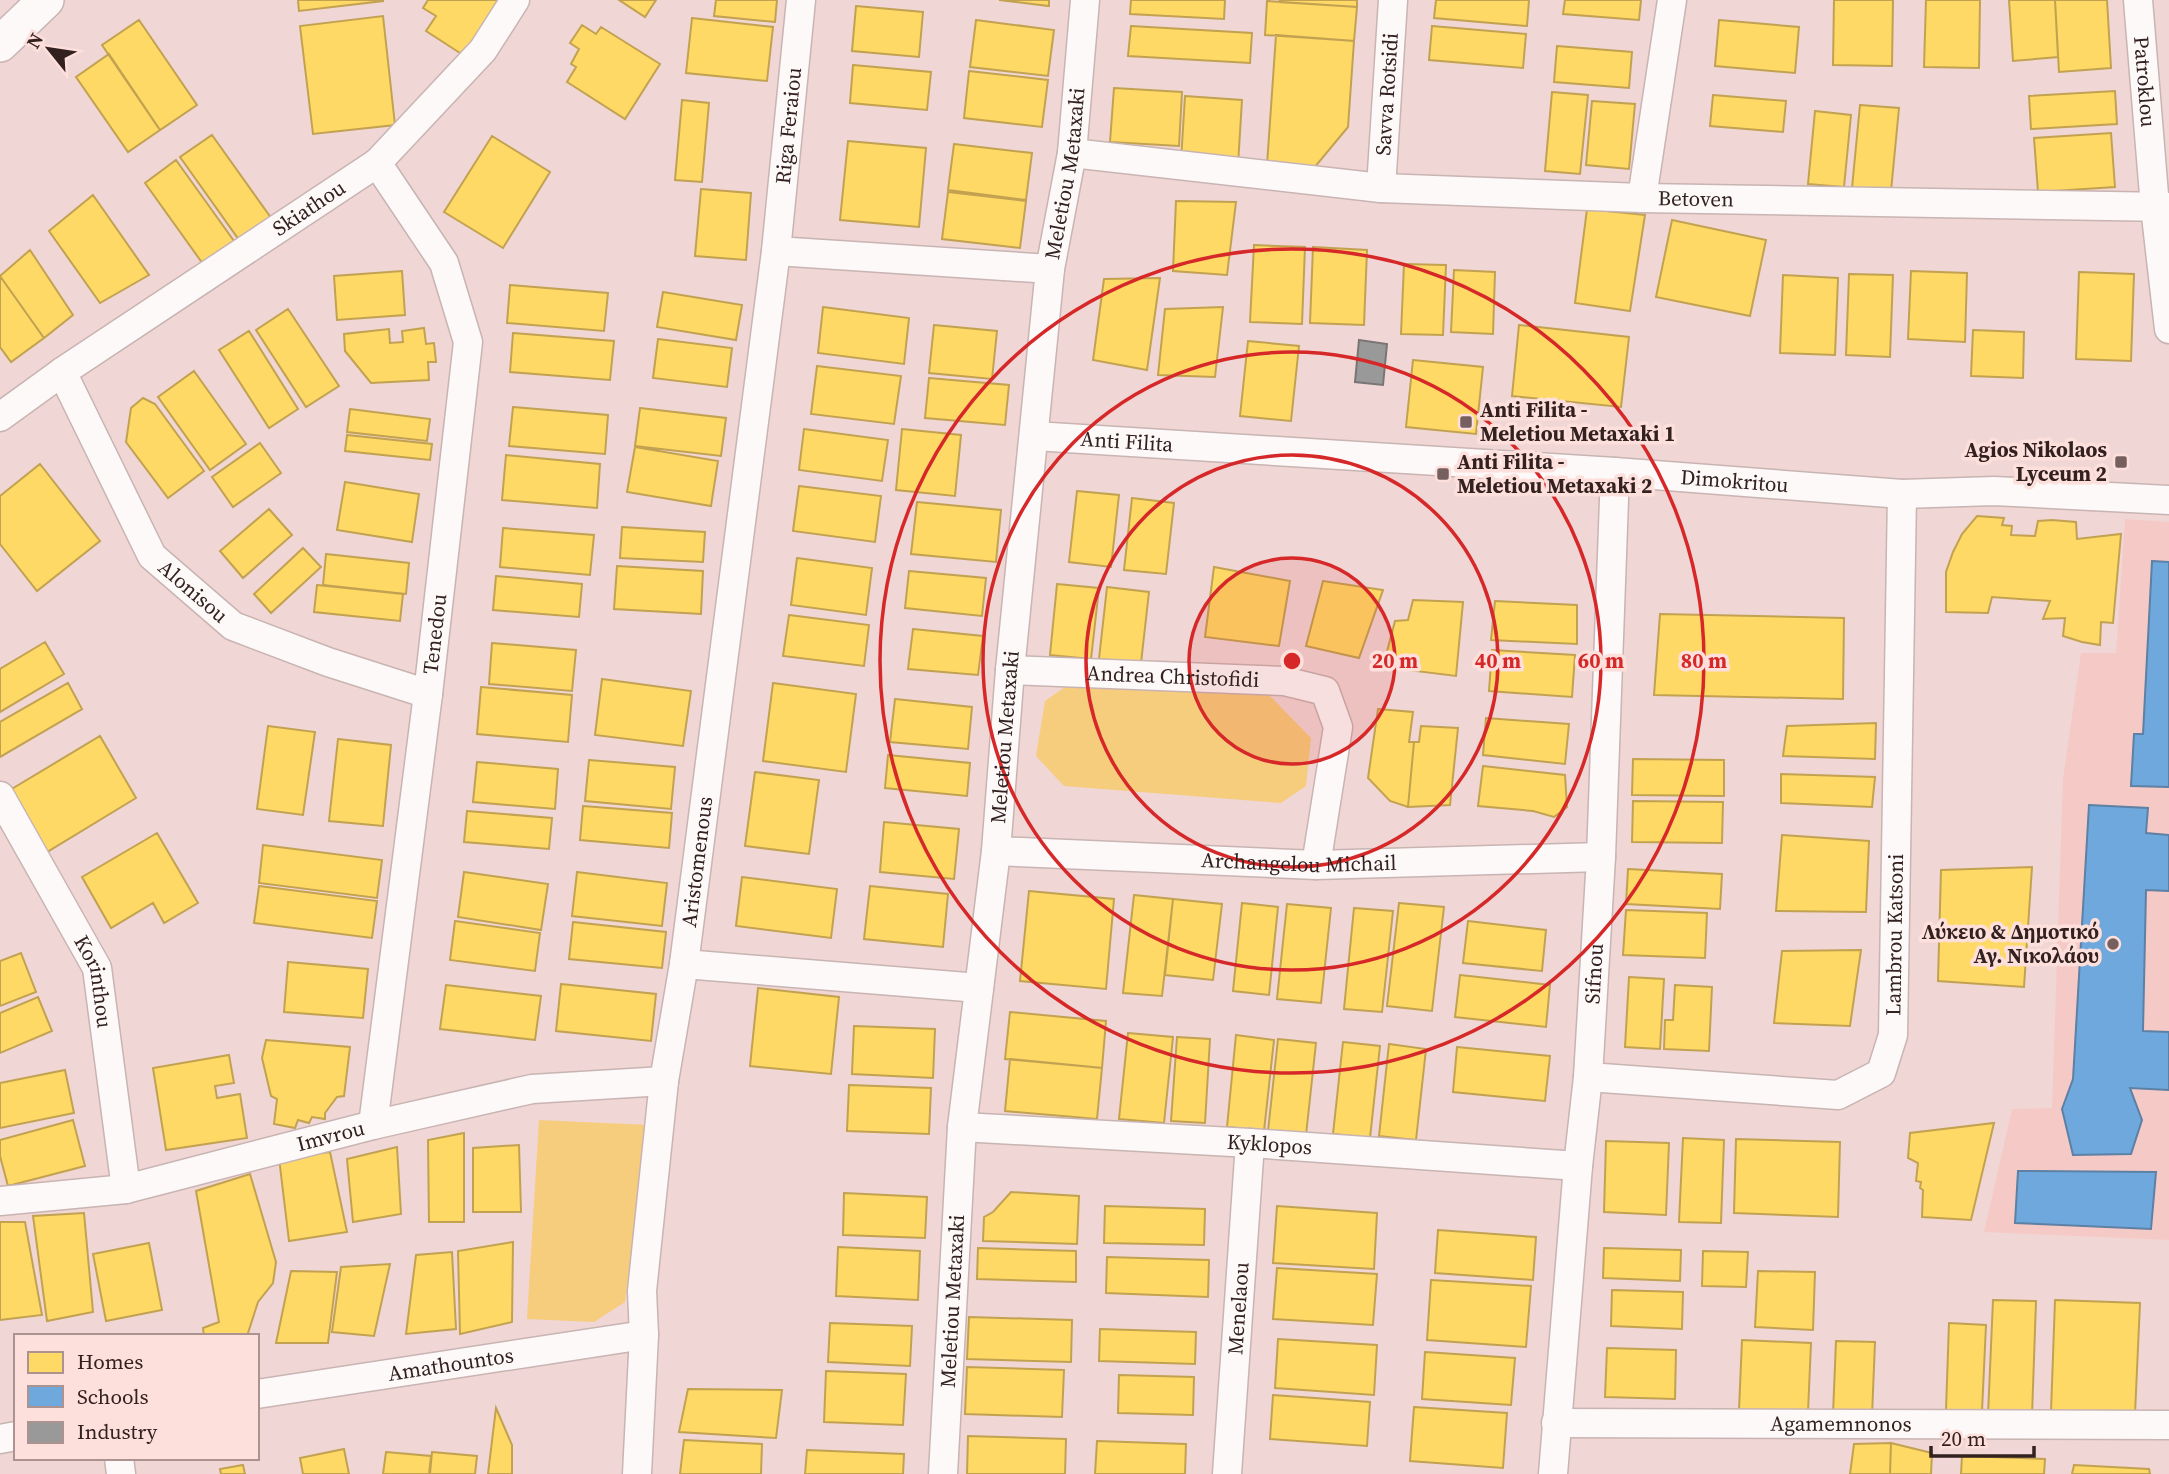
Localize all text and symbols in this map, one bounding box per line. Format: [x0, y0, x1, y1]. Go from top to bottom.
north arrow [14, 14, 84, 84]
text: N [20, 28, 49, 53]
street label: Savva Rotsidi [1368, 32, 1405, 156]
street label: Patroklou [2127, 35, 2163, 128]
street label: Riga Feraiou [768, 66, 808, 185]
street label: Meletiou Metaxaki [1037, 86, 1092, 262]
street label: Skiathou [266, 173, 351, 242]
street label: Betoven [1658, 183, 1734, 214]
place label: Anti Filita - Meletiou Metaxaki 1 [1480, 395, 1675, 448]
marker: Anti Filita - Meletiou Metaxaki 1 [1458, 414, 1474, 430]
street label: Anti Filita [1080, 424, 1174, 459]
place label: Agios Nikolaos Lyceum 2 [1965, 435, 2107, 488]
place label: Anti Filita - Meletiou Metaxaki 2 [1457, 447, 1652, 500]
marker: Agios Nikolaos Lyceum 2 [2113, 454, 2129, 470]
street label: Dimokritou [1679, 462, 1790, 499]
marker: Anti Filita - Meletiou Metaxaki 2 [1435, 466, 1451, 482]
street label: Alonisou [152, 553, 234, 629]
street label: Tenedou [415, 592, 453, 676]
text: 20 m [1372, 646, 1418, 675]
text: 40 m [1475, 646, 1521, 675]
text: 60 m [1578, 646, 1624, 675]
text: 80 m [1681, 646, 1727, 675]
street label: Meletiou Metaxaki [983, 649, 1026, 825]
centre of rings [1280, 649, 1304, 673]
street label: Andrea Christofidi [1086, 658, 1260, 694]
street label: Aristomenous [674, 795, 719, 929]
street label: Archangelou Michail [1200, 845, 1397, 879]
street label: Lambrou Katsoni [1878, 853, 1910, 1016]
place label: Λύκειο & Δημοτικό Αγ. Νικολάου [1922, 917, 2099, 970]
street label: Korinthou [67, 930, 120, 1030]
marker: Λύκειο & Δημοτικό Αγ. Νικολάου [2105, 936, 2121, 952]
street label: Sifnou [1577, 943, 1610, 1005]
street label: Imvrou [294, 1113, 368, 1158]
street label: Kyklopos [1226, 1127, 1313, 1161]
street label: Meletiou Metaxaki [933, 1214, 971, 1389]
street label: Menelaou [1220, 1261, 1256, 1356]
legend [14, 1334, 259, 1460]
street label: Amathountos [386, 1340, 516, 1388]
text: Homes [77, 1347, 143, 1376]
text: Schools [77, 1382, 149, 1411]
street label: Agamemnonos [1770, 1409, 1912, 1438]
scale bar [1931, 1414, 2034, 1458]
text: Industry [77, 1417, 157, 1446]
text: 20 m [1941, 1424, 1986, 1453]

